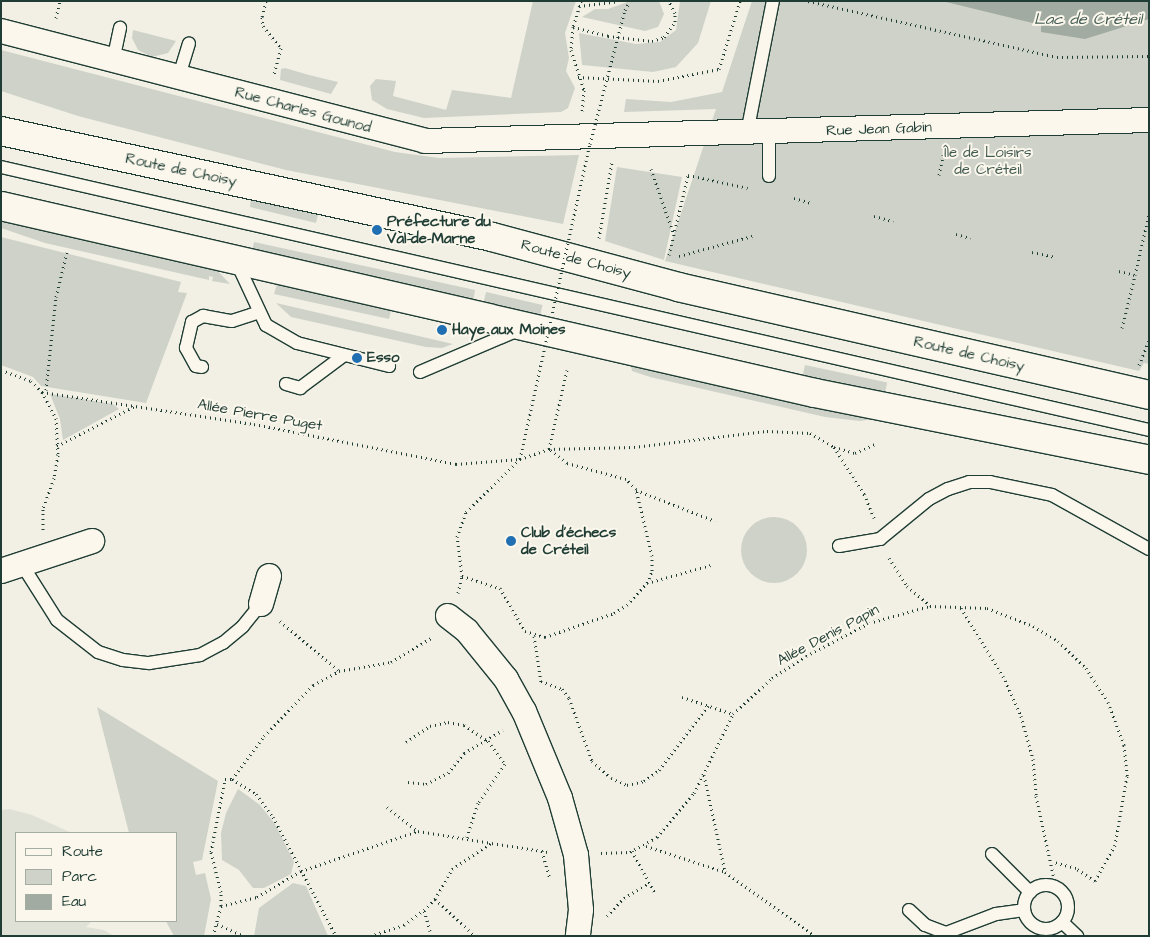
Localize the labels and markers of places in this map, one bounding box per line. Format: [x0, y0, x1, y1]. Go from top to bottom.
place label: Préfecture du Val-de-Marne [387, 212, 491, 247]
marker: Préfecture du Val-de-Marne [371, 224, 383, 236]
place label: Haye aux Moines [452, 321, 566, 339]
marker: Haye aux Moines [436, 324, 448, 336]
place label: Esso [367, 349, 399, 367]
marker: Esso [351, 352, 363, 364]
place label: Club d'échecs de Créteil [521, 523, 616, 558]
marker: Club d'échecs de Créteil [505, 535, 517, 547]

